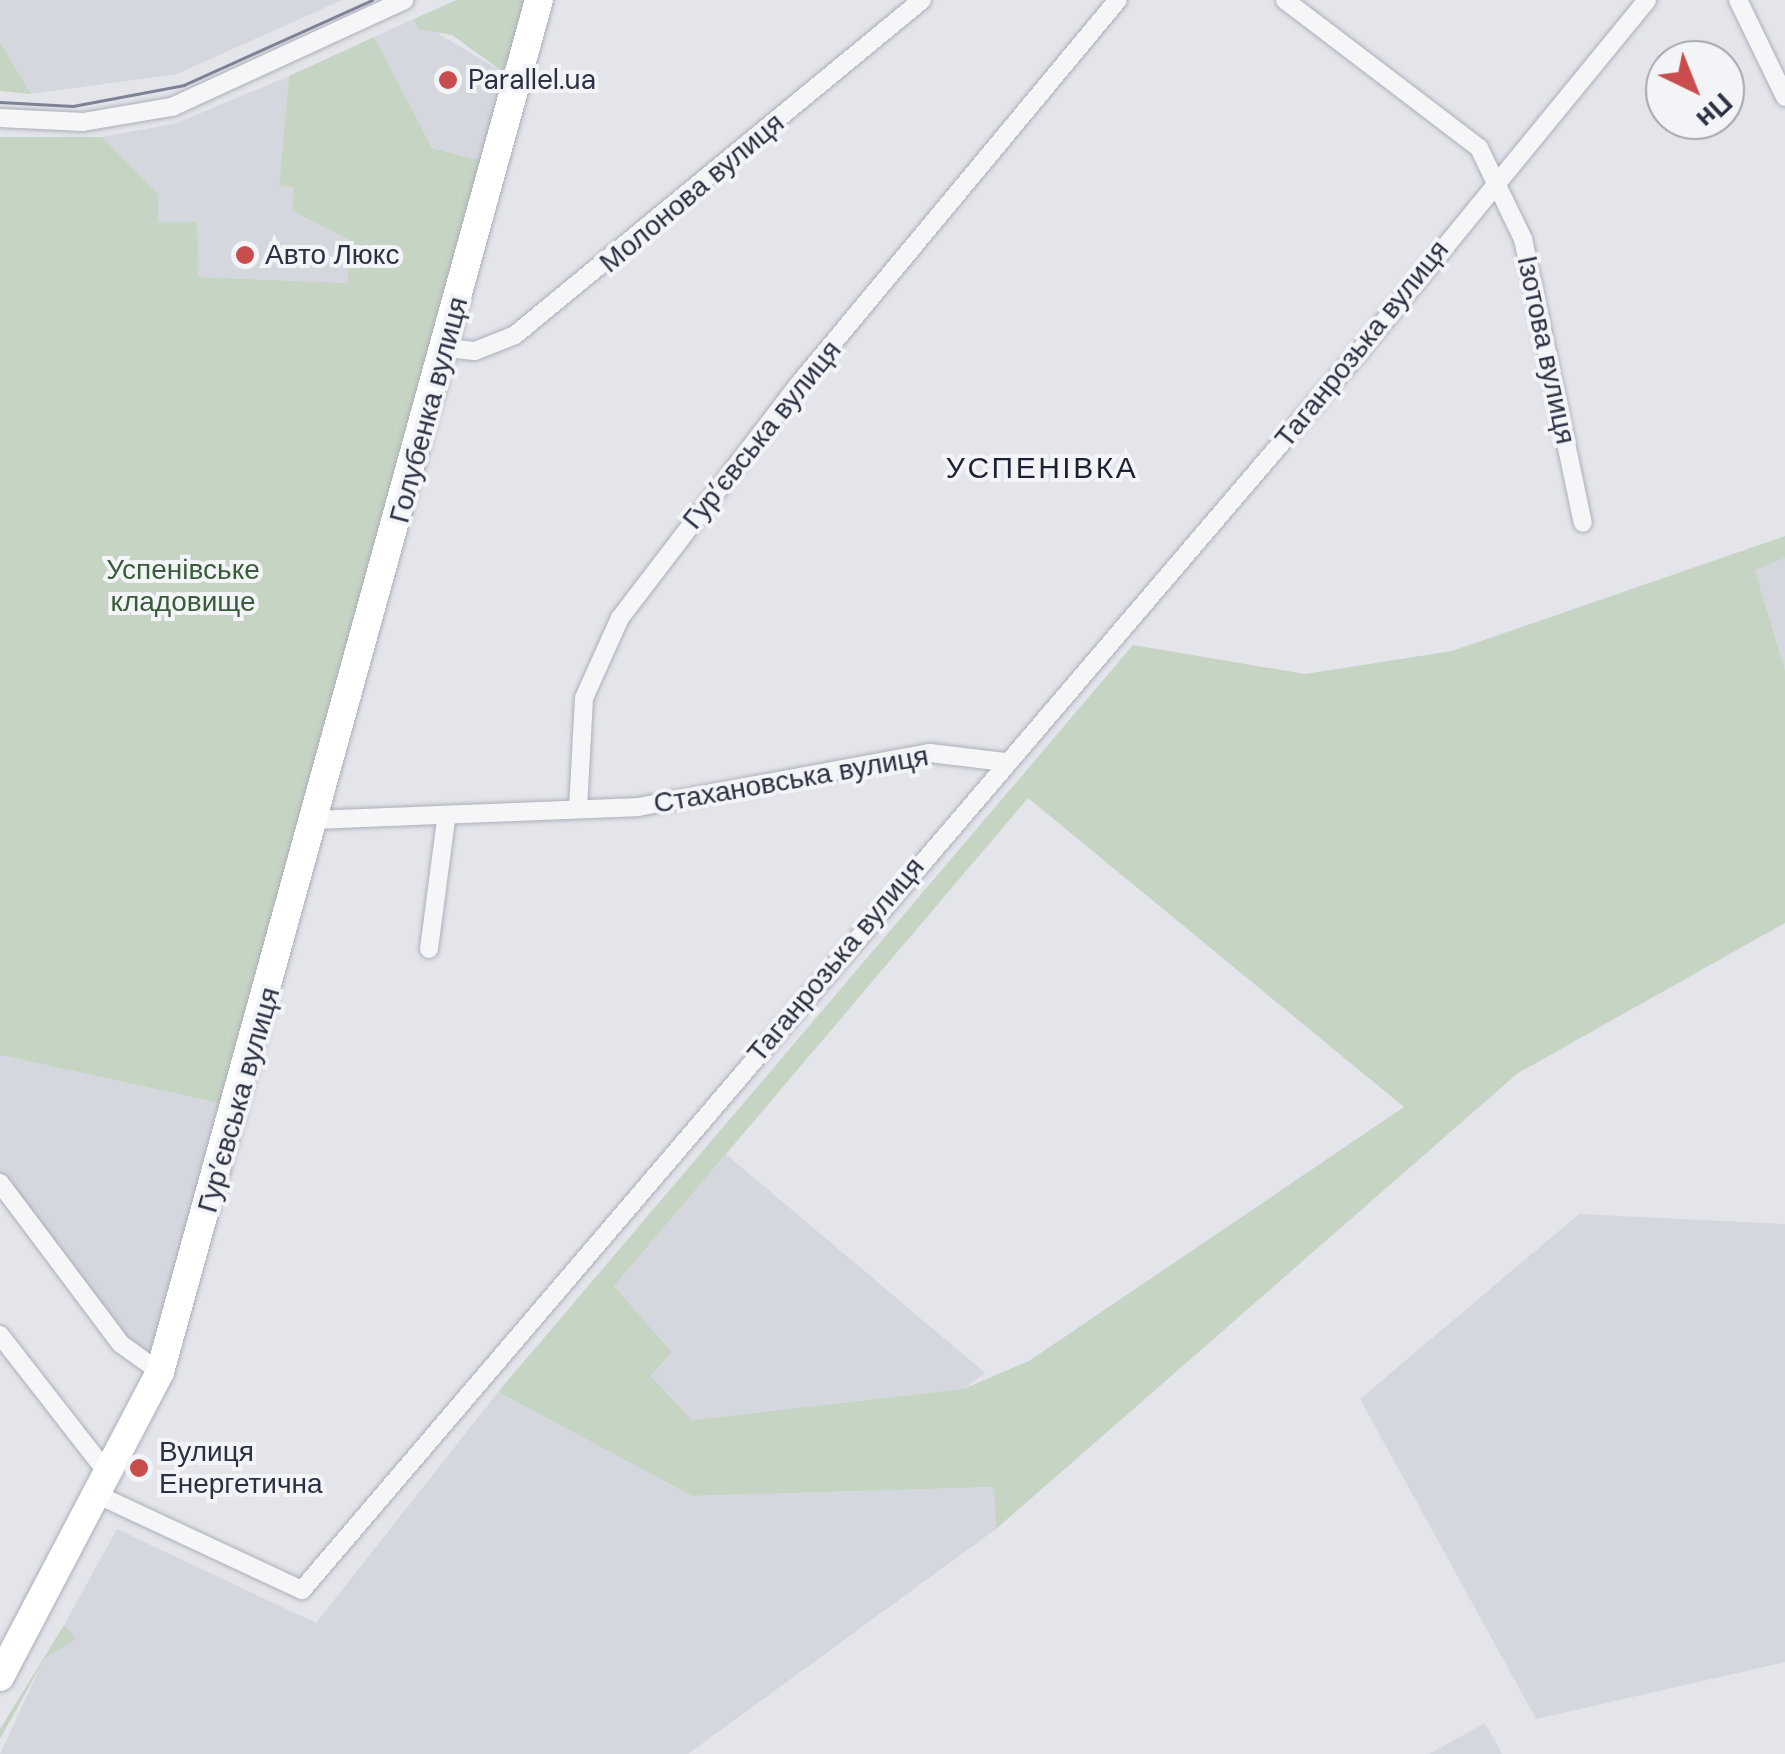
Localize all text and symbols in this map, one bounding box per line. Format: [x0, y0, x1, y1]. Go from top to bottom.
north arrow [1645, 40, 1745, 140]
place label: Parallel.ua [468, 63, 596, 97]
marker: Parallel.ua [437, 69, 459, 91]
text: Пн [1688, 85, 1741, 137]
street label: Молонова вулиця [593, 106, 791, 280]
street label: Таганрозька вулиця [1268, 234, 1456, 454]
place label: Авто Люкс [265, 238, 399, 272]
marker: Авто Люкс [234, 244, 256, 266]
street label: Ізотова вулиця [1510, 253, 1582, 447]
street label: Голубенка вулиця [383, 293, 475, 527]
street label: Гур’євська вулиця [676, 334, 848, 536]
district label: УСПЕНІВКА [946, 450, 1138, 486]
park label: Успенівське кладовище [106, 553, 260, 619]
street label: Стахановська вулиця [651, 739, 931, 821]
street label: Таганрозька вулиця [741, 851, 931, 1069]
street label: Гур’євська вулиця [191, 984, 287, 1216]
place label: Вулиця Енергетична [159, 1435, 323, 1501]
marker: Вулиця Енергетична [128, 1457, 150, 1479]

